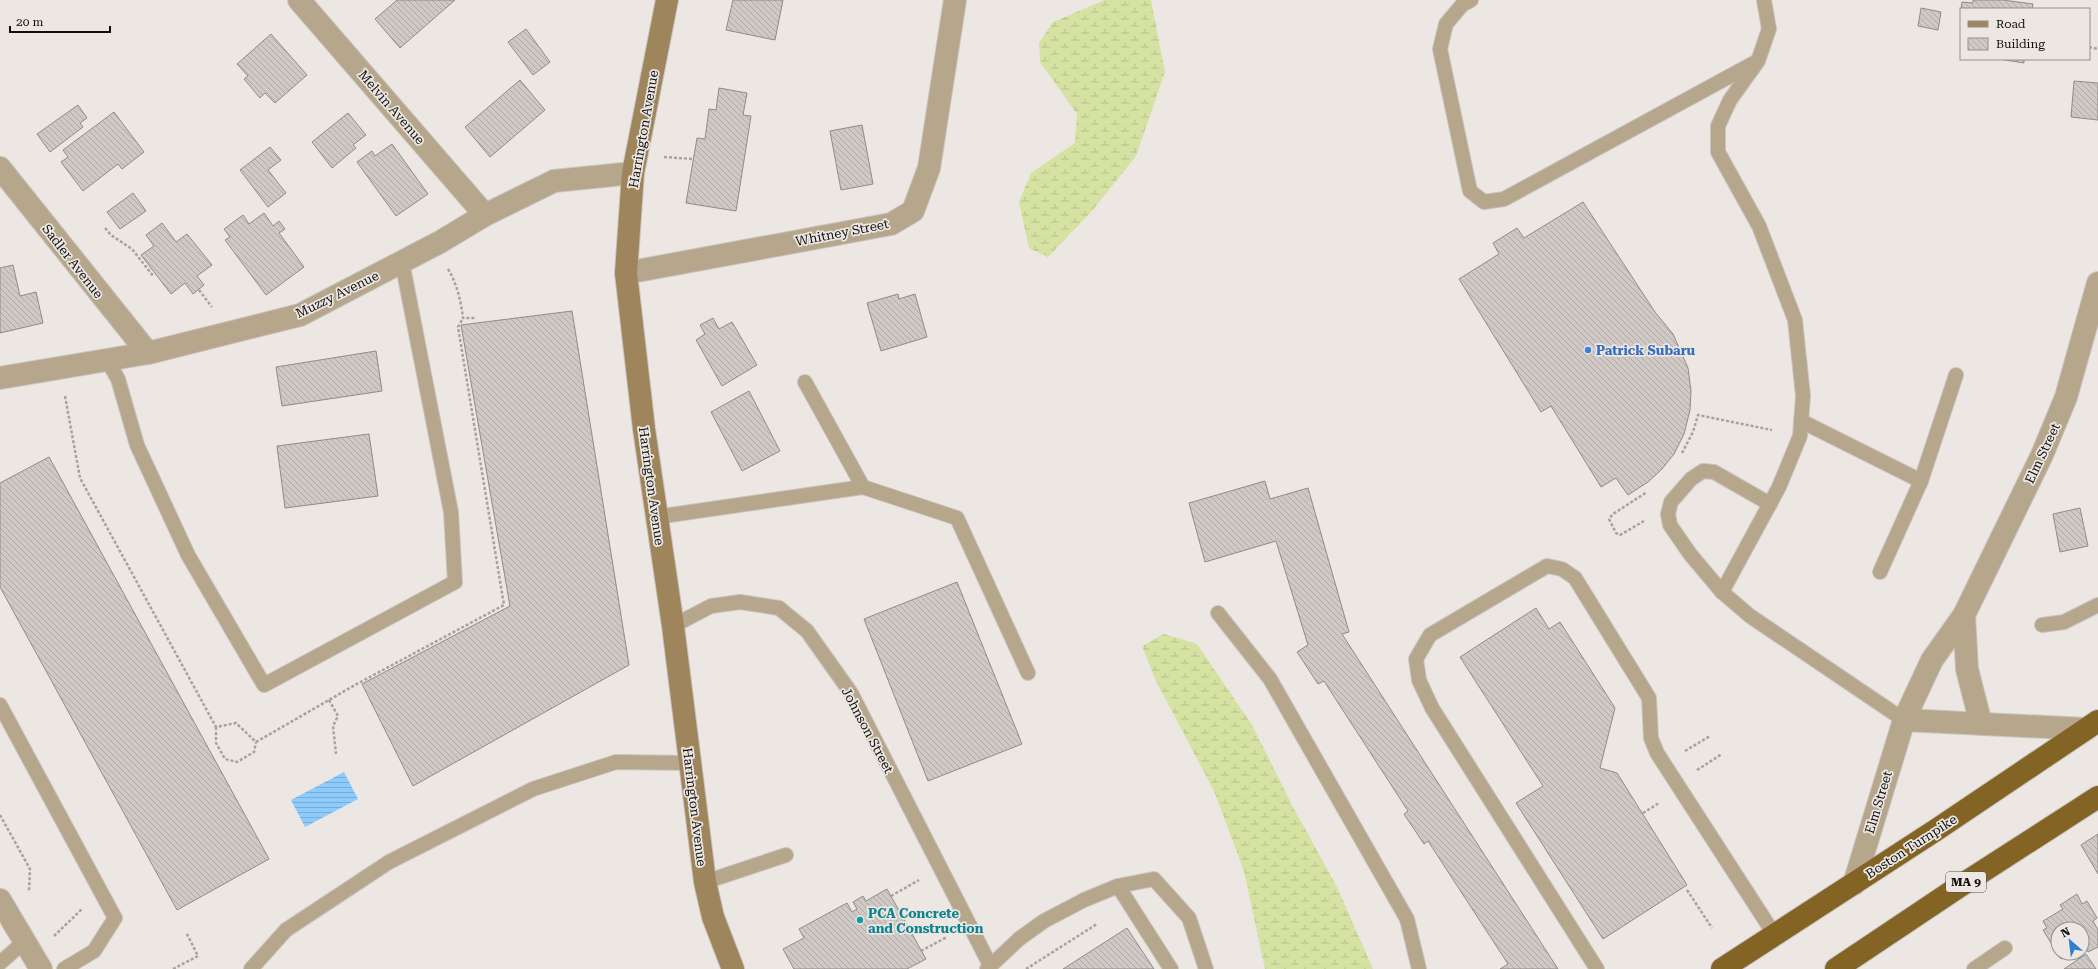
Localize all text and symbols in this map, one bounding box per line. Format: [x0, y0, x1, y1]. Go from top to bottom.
scale bar [10, 8, 110, 34]
legend [1960, 8, 2090, 60]
text: 20 m [16, 15, 43, 29]
text: Road [1996, 17, 2026, 31]
text: Building [1996, 37, 2045, 51]
street label: Melvin Avenue [355, 67, 428, 147]
street label: Harrington Avenue [626, 69, 661, 189]
street label: Whitney Street [794, 216, 890, 249]
street label: Sadler Avenue [39, 221, 106, 301]
street label: Muzzy Avenue [293, 268, 381, 321]
place label: Patrick Subaru [1596, 343, 1696, 358]
marker: Patrick Subaru [1583, 345, 1593, 355]
street label: Elm Street [2022, 421, 2063, 486]
street label: Harrington Avenue [636, 426, 667, 546]
street label: Johnson Street [839, 685, 897, 776]
street label: Harrington Avenue [680, 747, 709, 867]
street label: Elm Street [1862, 769, 1895, 835]
street label: Boston Turnpike [1863, 811, 1960, 881]
road number: MA 9 [1946, 872, 1986, 892]
place label: PCA Concrete and Construction [868, 906, 984, 936]
marker: PCA Concrete and Construction [855, 915, 865, 925]
north arrow [2050, 921, 2090, 961]
text: N [2059, 925, 2073, 940]

